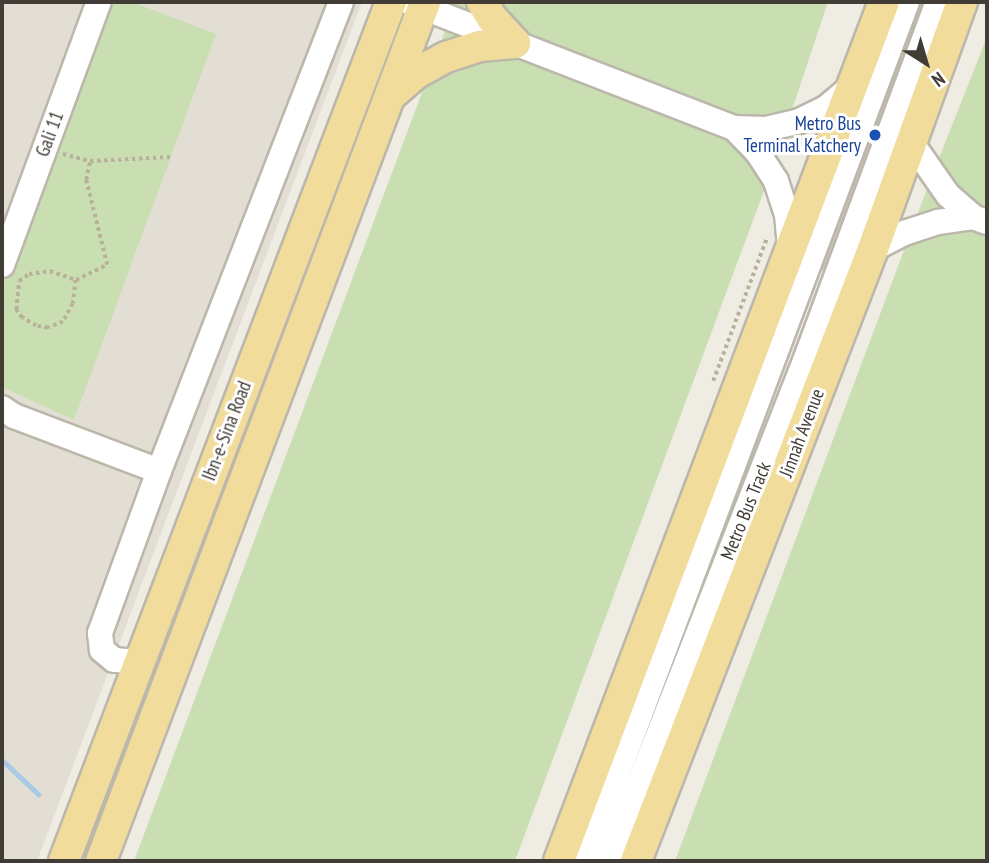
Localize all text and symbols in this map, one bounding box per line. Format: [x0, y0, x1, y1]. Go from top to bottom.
north arrow [891, 28, 961, 98]
text: N [927, 67, 950, 92]
street label: Gali 11 [31, 108, 69, 160]
place label: Metro Bus Terminal Katchery [744, 113, 861, 157]
marker: Metro Bus Terminal Katchery [867, 127, 883, 143]
street label: Ibn-e-Sina Road [198, 378, 256, 484]
street label: Jinnah Avenue [775, 385, 829, 481]
street label: Metro Bus Track [716, 458, 776, 564]

